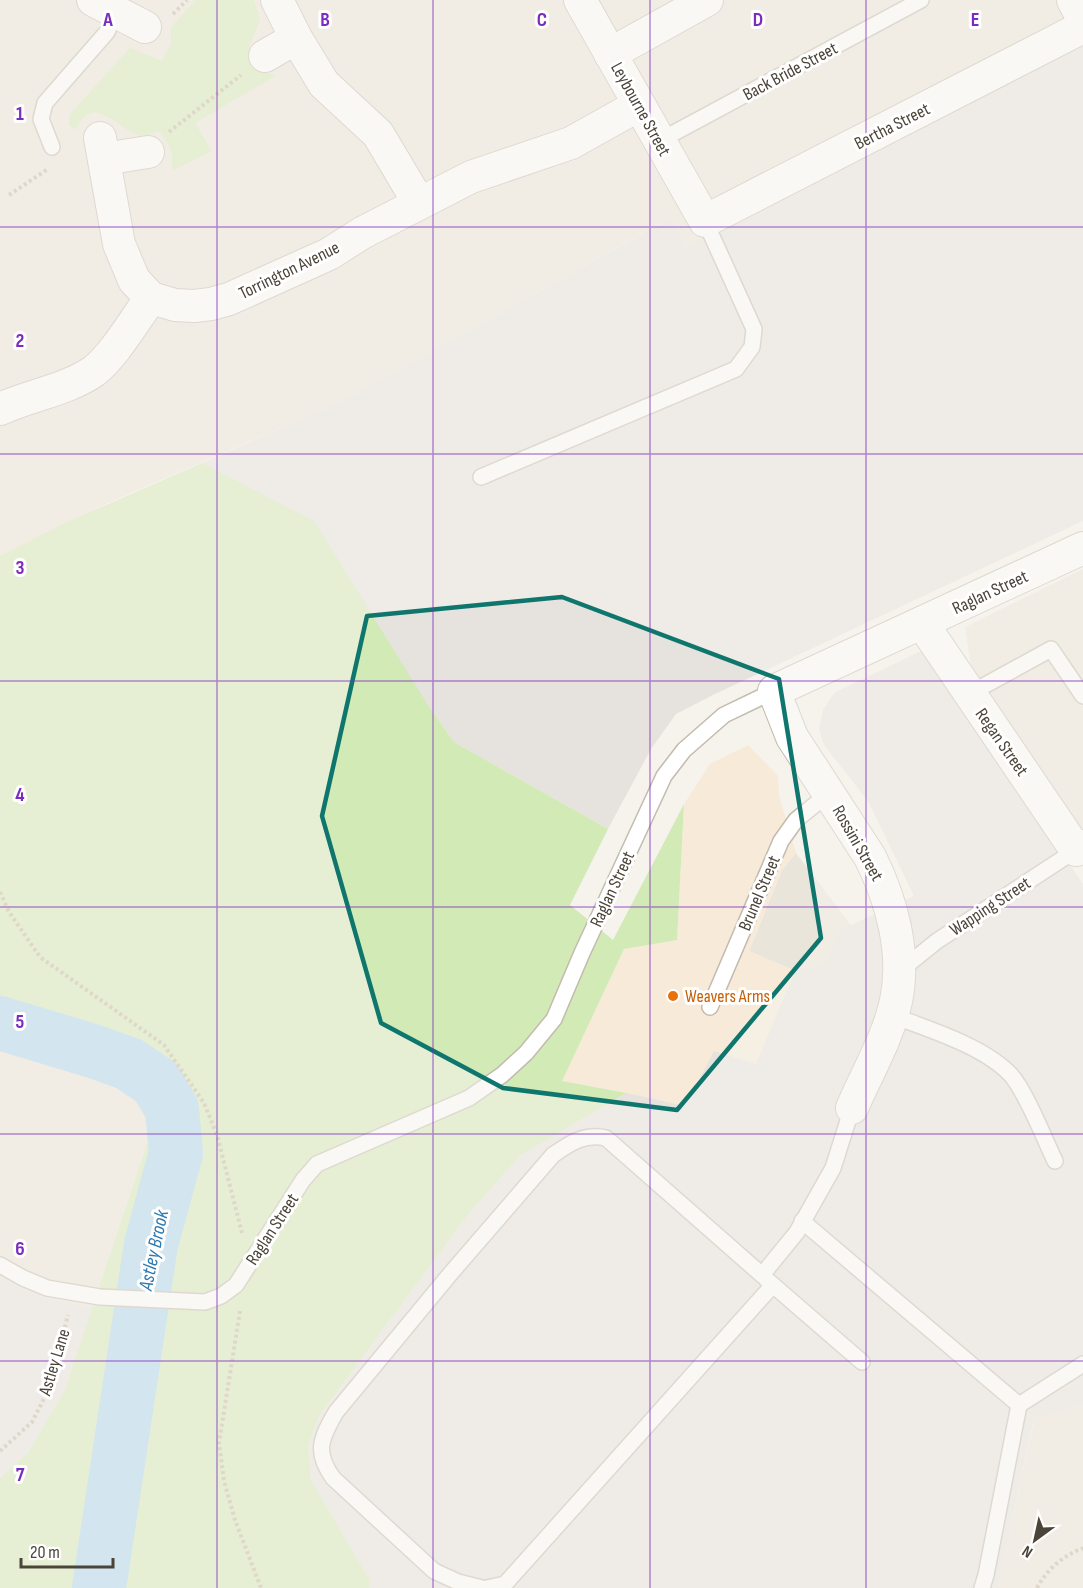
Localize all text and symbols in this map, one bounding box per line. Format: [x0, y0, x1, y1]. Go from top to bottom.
text: A [102, 8, 113, 32]
text: B [320, 8, 330, 32]
text: C [537, 8, 547, 32]
text: D [753, 8, 763, 32]
text: E [971, 8, 979, 32]
street label: Back Bride Street [739, 38, 842, 105]
street label: Leybourne Street [606, 59, 675, 160]
street label: Bertha Street [851, 98, 934, 154]
text: 1 [16, 102, 24, 126]
street label: Torrington Avenue [235, 237, 343, 304]
text: 2 [16, 329, 24, 353]
text: 3 [16, 556, 25, 580]
street label: Raglan Street [949, 566, 1032, 619]
street label: Regan Street [971, 704, 1033, 781]
text: 4 [15, 783, 25, 807]
street label: Rossini Street [828, 802, 888, 885]
street label: Raglan Street [586, 848, 639, 930]
street label: Brunel Street [734, 852, 785, 934]
street label: Wapping Street [946, 872, 1035, 940]
place label: Weavers Arms [685, 986, 770, 1007]
marker: Weavers Arms [666, 989, 680, 1003]
text: 5 [16, 1010, 25, 1034]
street label: Raglan Street [242, 1189, 304, 1269]
water label: Astley Brook [134, 1207, 174, 1293]
text: 6 [15, 1237, 25, 1261]
street label: Astley Lane [34, 1326, 75, 1399]
text: 7 [16, 1463, 25, 1487]
north arrow [1005, 1510, 1065, 1570]
scale bar [21, 1531, 112, 1569]
text: N [1019, 1541, 1036, 1562]
text: 20 m [30, 1542, 60, 1563]

